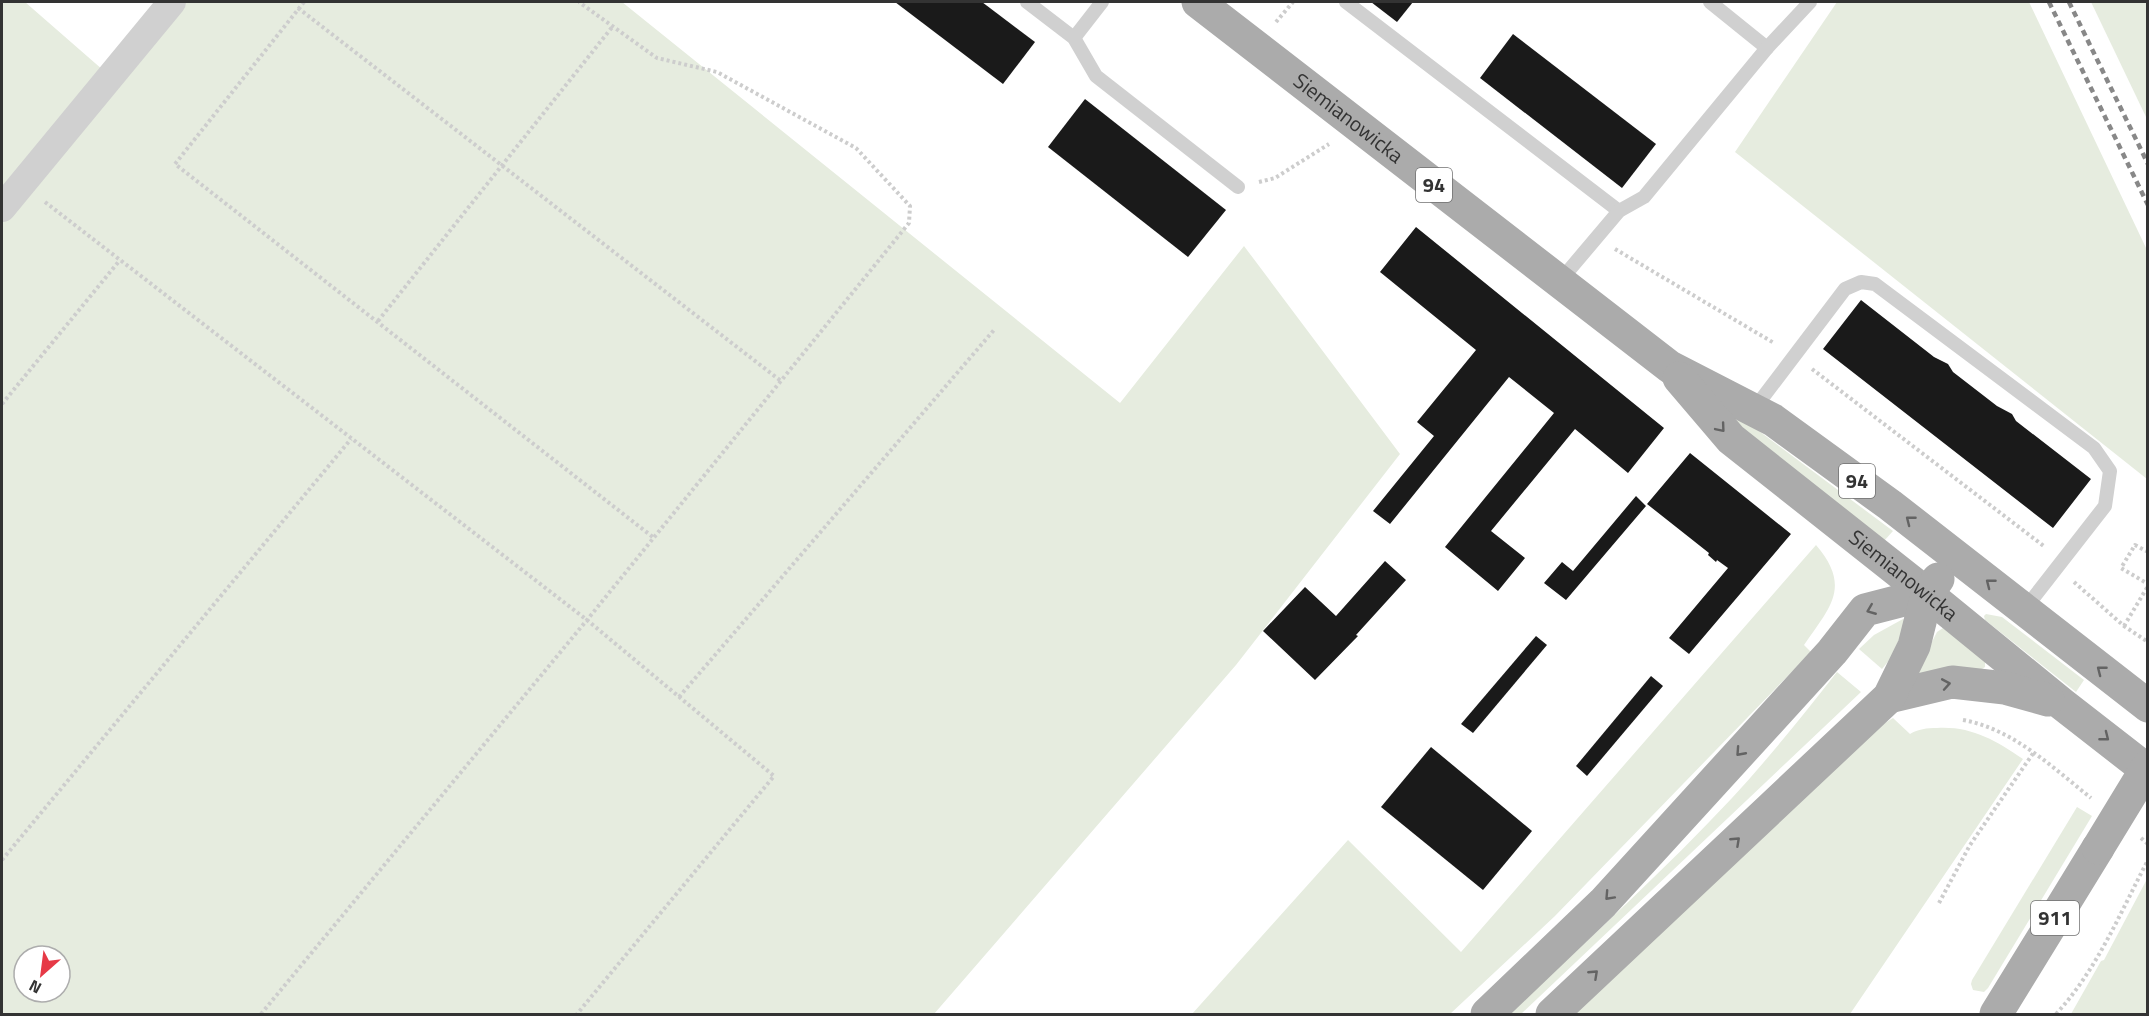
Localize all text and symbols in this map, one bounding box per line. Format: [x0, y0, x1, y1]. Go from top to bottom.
street label: Siemianowicka [1287, 64, 1411, 171]
road number: 94 [1416, 168, 1452, 202]
one-way arrow [1714, 421, 1725, 432]
road number: 94 [1839, 464, 1875, 498]
one-way arrow [1905, 517, 1916, 528]
street label: Siemianowicka [1842, 521, 1966, 629]
one-way arrow [1986, 579, 1997, 590]
one-way arrow [1867, 602, 1877, 615]
one-way arrow [2097, 666, 2108, 677]
one-way arrow [1941, 678, 1951, 691]
one-way arrow [2098, 730, 2109, 741]
one-way arrow [1737, 745, 1748, 756]
one-way arrow [1729, 837, 1740, 848]
one-way arrow [1605, 890, 1616, 900]
road number: 911 [2031, 901, 2079, 935]
north arrow [12, 944, 72, 1004]
one-way arrow [1587, 971, 1598, 982]
text: N [24, 974, 45, 1000]

